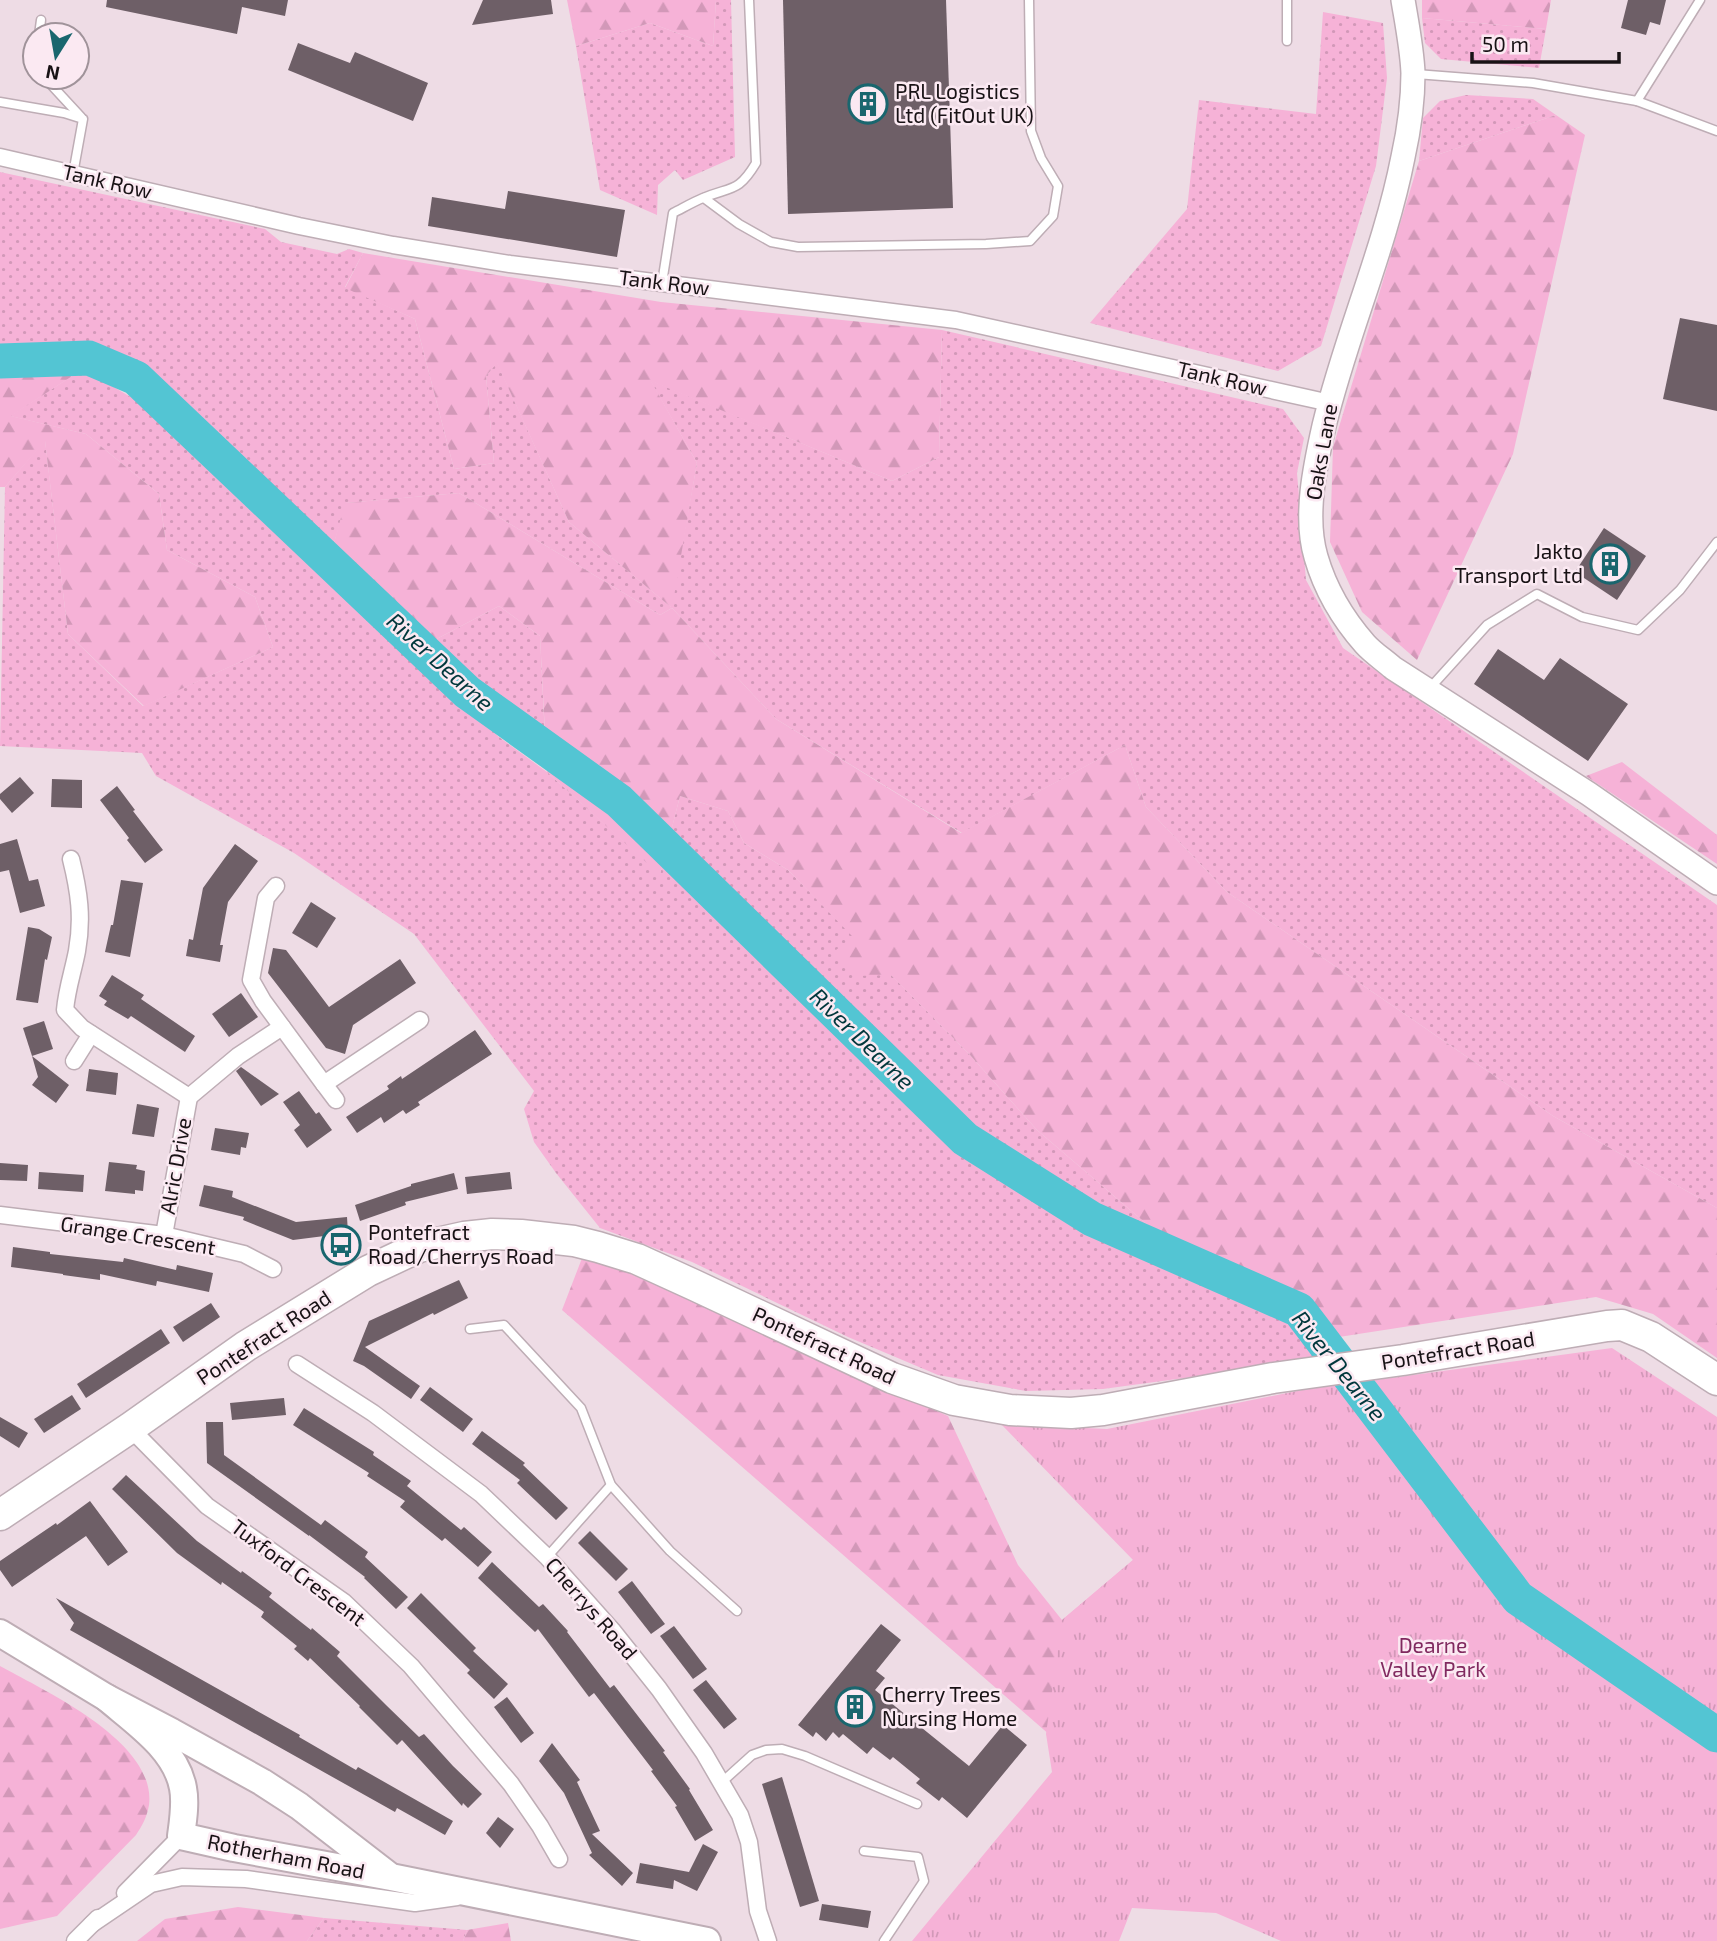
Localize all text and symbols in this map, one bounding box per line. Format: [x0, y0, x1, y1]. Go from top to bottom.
north arrow [21, 21, 91, 91]
scale bar [1472, 21, 1619, 65]
text: 50 m [1482, 31, 1529, 56]
text: N [44, 61, 62, 86]
place label: PRL Logistics Ltd (FitOut UK) [895, 78, 1034, 127]
building icon: PRL Logistics Ltd (FitOut UK) [847, 83, 889, 125]
street label: Tank Row [60, 158, 155, 203]
street label: Tank Row [617, 264, 711, 299]
street label: Tank Row [1175, 355, 1270, 400]
street label: Oaks Lane [1300, 402, 1341, 502]
place label: Jakto Transport Ltd [1454, 538, 1583, 587]
building icon: Jakto Transport Ltd [1589, 543, 1631, 585]
water label: River Dearne [382, 606, 500, 716]
water label: River Dearne [805, 982, 921, 1095]
street label: Alric Drive [154, 1115, 195, 1216]
street label: Grange Crescent [59, 1210, 218, 1259]
place label: Pontefract Road/Cherrys Road [368, 1219, 554, 1268]
bus stop icon: Pontefract Road/Cherrys Road [320, 1224, 362, 1266]
street label: Pontefract Road [191, 1284, 335, 1389]
street label: Pontefract Road [749, 1301, 900, 1389]
water label: River Dearne [1287, 1305, 1393, 1426]
street label: Pontefract Road [1379, 1325, 1536, 1374]
street label: Tuxford Crescent [227, 1513, 371, 1630]
street label: Cherrys Road [541, 1552, 643, 1664]
park label: Dearne Valley Park [1380, 1632, 1486, 1681]
place label: Cherry Trees Nursing Home [882, 1681, 1017, 1730]
building icon: Cherry Trees Nursing Home [834, 1686, 876, 1728]
street label: Rotherham Road [205, 1828, 367, 1883]

